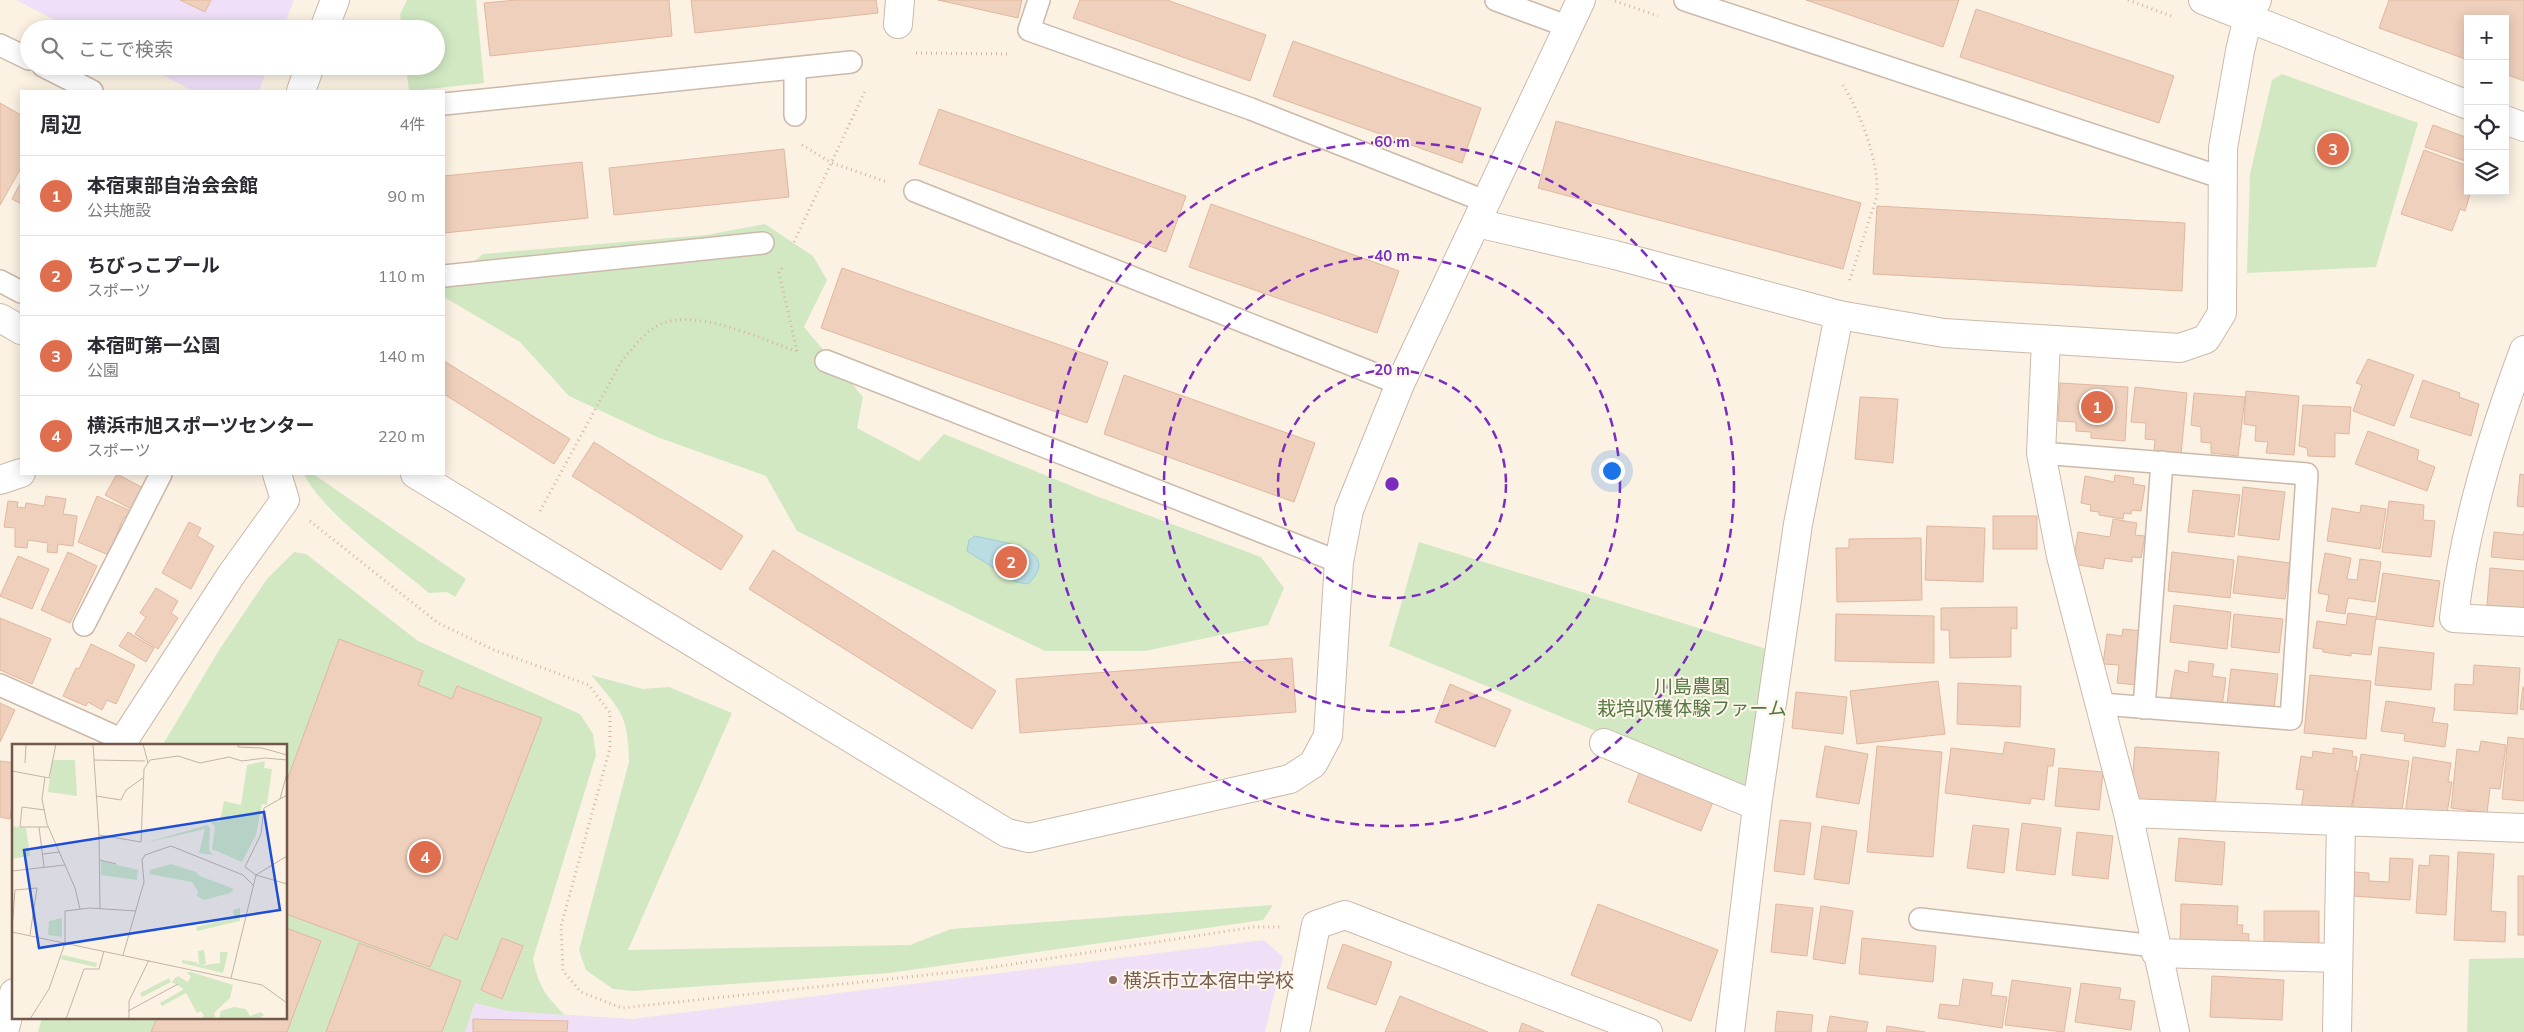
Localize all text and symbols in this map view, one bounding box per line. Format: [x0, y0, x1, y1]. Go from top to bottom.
map controls [2464, 15, 2509, 195]
button: + [2464, 15, 2509, 60]
search box [20, 20, 445, 75]
icon: search [38, 34, 66, 62]
text: ここで検索 [78, 37, 173, 61]
button: − [2464, 60, 2509, 105]
button: locate [2464, 105, 2509, 150]
text: 周辺 [40, 111, 82, 137]
text: 4件 [399, 114, 425, 134]
pin: 3 [2317, 130, 2349, 168]
text: 60 m [1374, 132, 1410, 151]
button: layers [2464, 150, 2509, 195]
text: 本宿東部自治会会館 [87, 173, 258, 197]
text: 1 [51, 186, 61, 206]
text: 90 m [388, 186, 425, 206]
text: 公共施設 [87, 200, 151, 220]
text: 40 m [1374, 246, 1410, 265]
text: ちびっこプール [87, 253, 220, 277]
text: 2 [51, 266, 61, 286]
text: 110 m [378, 266, 425, 286]
text: スポーツ [87, 280, 151, 300]
text: 本宿町第一公園 [87, 333, 220, 357]
text: 3 [51, 346, 61, 366]
text: 140 m [378, 346, 425, 366]
text: 公園 [87, 360, 119, 380]
text: 20 m [1374, 360, 1410, 379]
pin: 1 [2081, 388, 2113, 426]
text: 横浜市旭スポーツセンター [87, 413, 315, 437]
text: 4 [51, 426, 61, 446]
text: 220 m [378, 426, 425, 446]
text: スポーツ [87, 440, 151, 460]
your location [1599, 458, 1625, 484]
centre of rings [1383, 475, 1401, 493]
pin: 2 [995, 543, 1027, 581]
park label: 川島農園 栽培収穫体験ファーム [1597, 674, 1787, 720]
inset map [12, 744, 288, 1020]
pin: 4 [409, 838, 441, 876]
place label: 横浜市立本宿中学校 [1123, 968, 1294, 992]
marker: 横浜市立本宿中学校 [1107, 974, 1119, 986]

